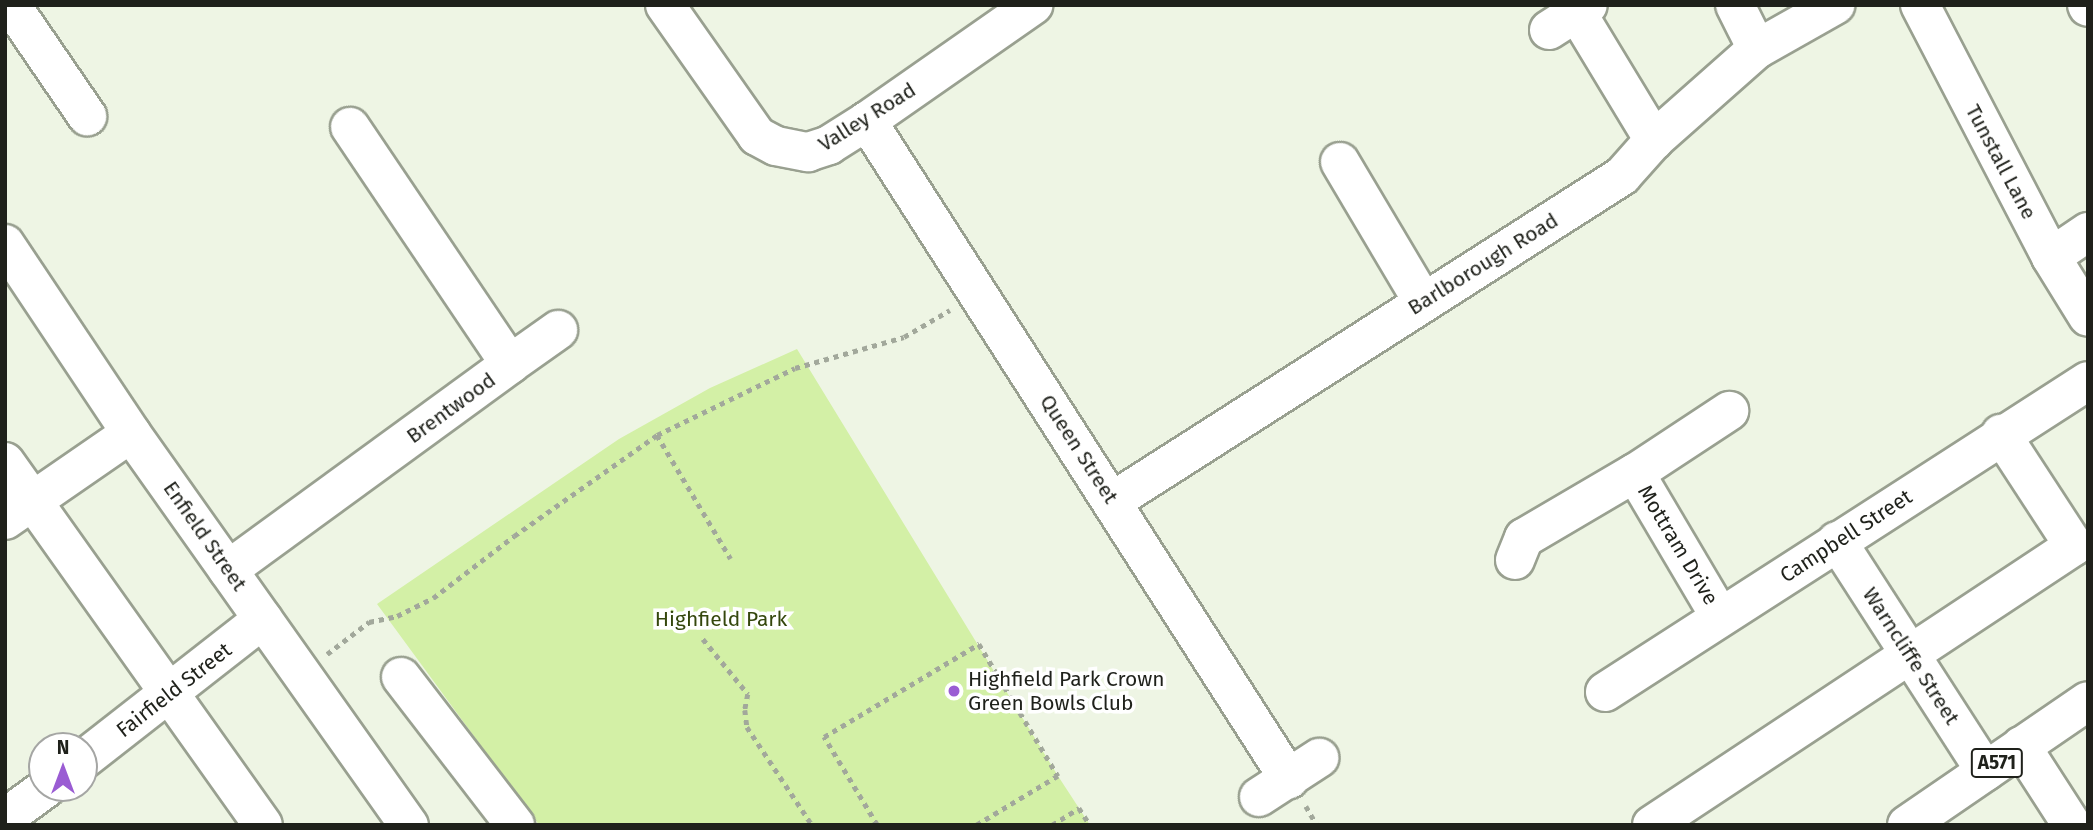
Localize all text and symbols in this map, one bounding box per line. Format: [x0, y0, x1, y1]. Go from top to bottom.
street label: Valley Road [814, 77, 920, 157]
street label: Tunstall Lane [1960, 100, 2042, 224]
street label: Barlborough Road [1403, 208, 1563, 320]
street label: Brentwood [402, 367, 500, 449]
street label: Queen Street [1035, 390, 1123, 508]
street label: Enfield Street [158, 476, 252, 596]
street label: Mottram Drive [1632, 480, 1724, 610]
street label: Campbell Street [1775, 484, 1917, 588]
street label: Warncliffe Street [1857, 583, 1965, 729]
park label: Highfield Park [655, 606, 787, 632]
street label: Fairfield Street [111, 637, 237, 743]
place label: Highfield Park Crown Green Bowls Club [968, 666, 1165, 716]
marker: Highfield Park Crown Green Bowls Club [946, 683, 962, 699]
north arrow [28, 732, 98, 802]
text: N [57, 736, 69, 759]
road number: A571 [1971, 748, 2023, 778]

